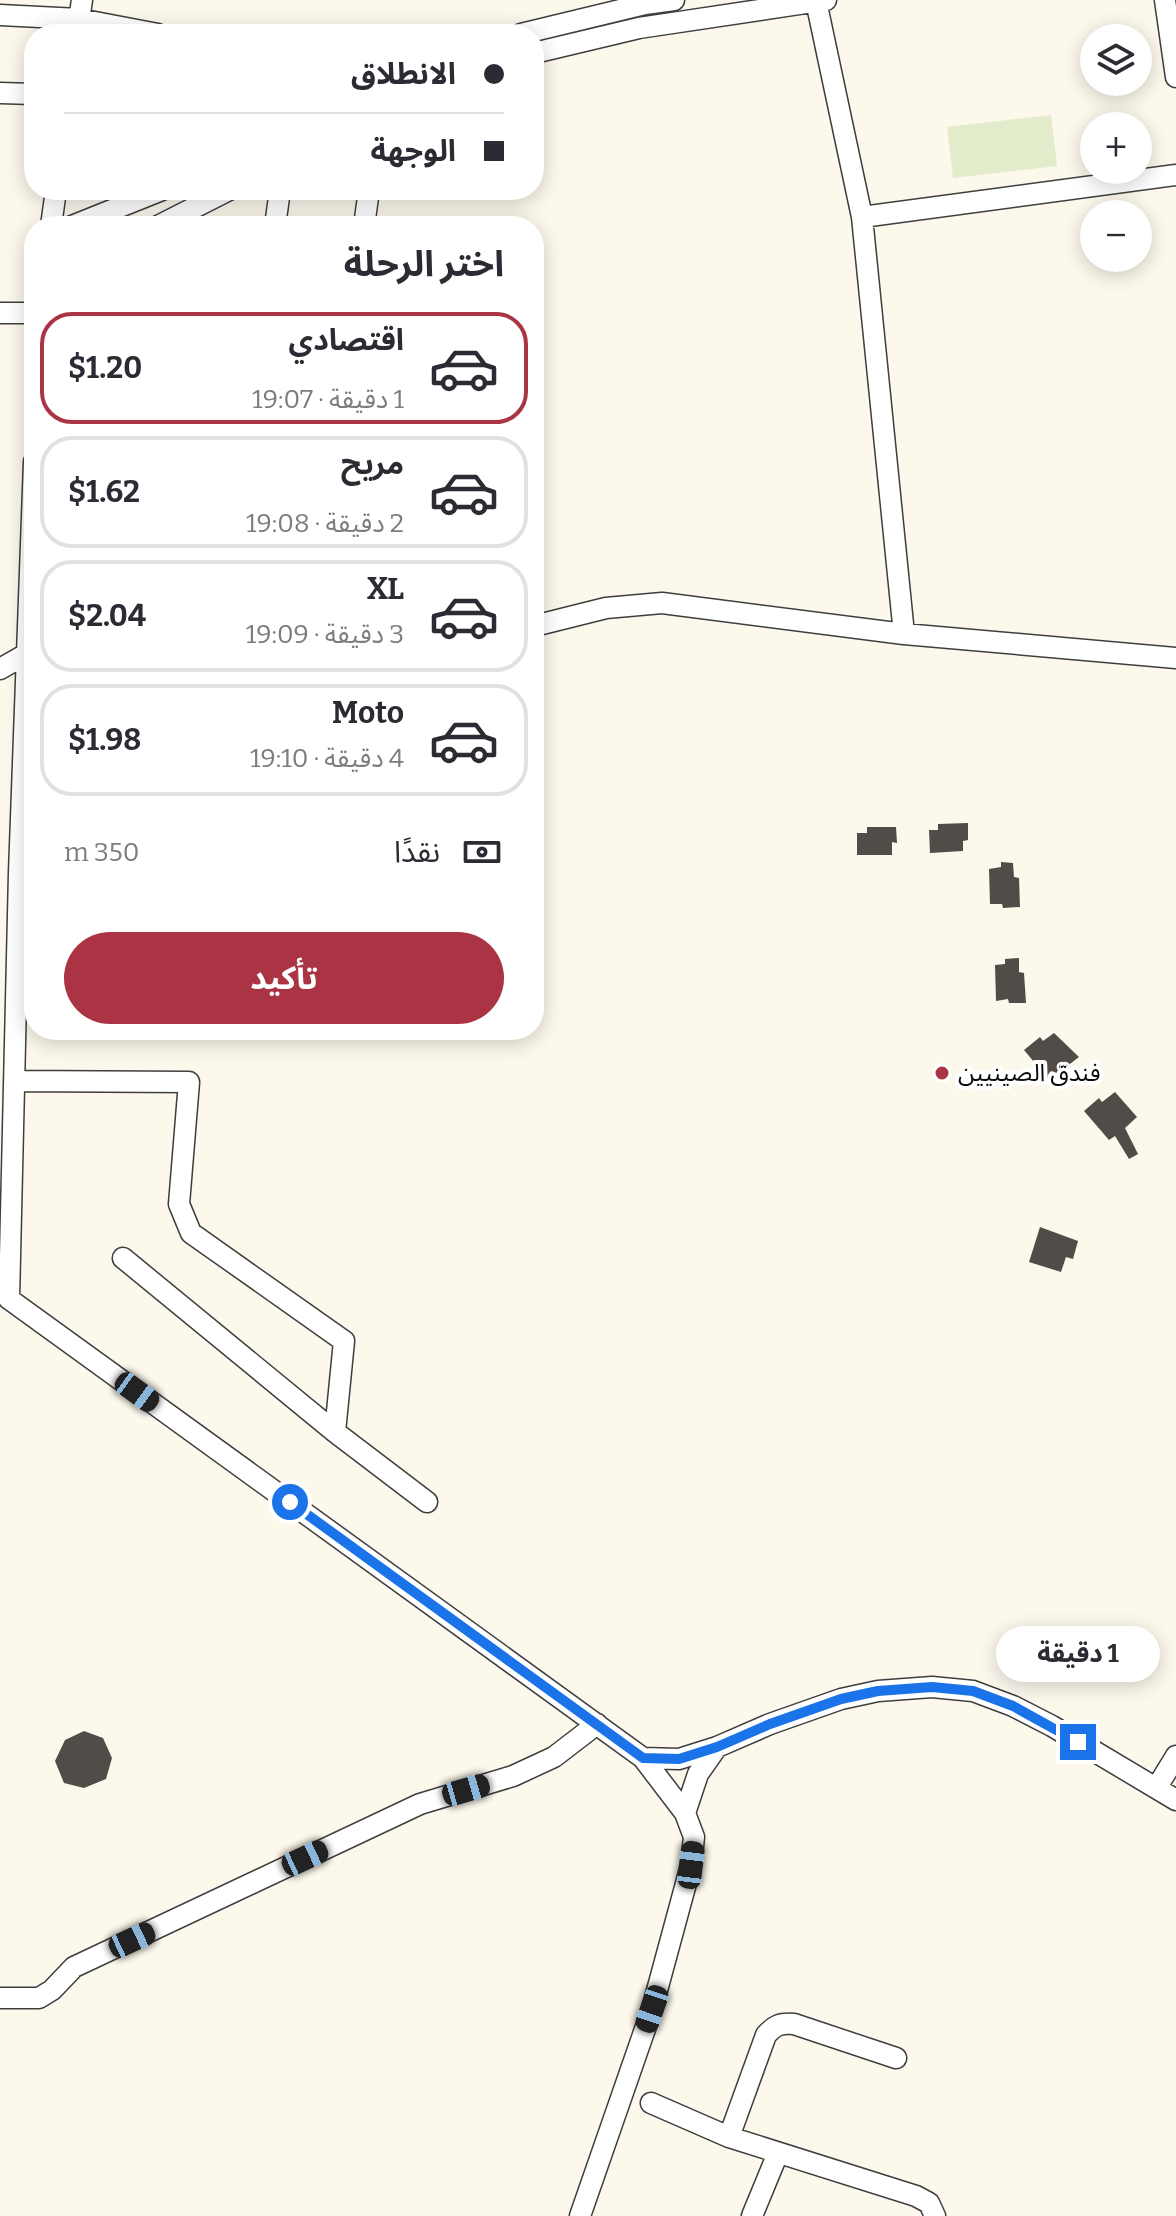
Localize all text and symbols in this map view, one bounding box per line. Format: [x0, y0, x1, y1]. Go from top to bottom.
map controls [1080, 24, 1152, 272]
button: layers [1080, 24, 1152, 96]
text: الانطلاق [351, 56, 456, 92]
button: + [1080, 112, 1152, 184]
text: الوجهة [371, 133, 456, 169]
button: − [1080, 200, 1152, 272]
text: اختر الرحلة [344, 242, 504, 286]
text: اقتصادي [289, 322, 404, 358]
icon: car [428, 332, 500, 404]
text: $1.20 [68, 350, 142, 386]
text: 1 دقيقة · 19:07 [252, 384, 404, 415]
text: مريح [341, 446, 404, 482]
icon: car [428, 456, 500, 528]
text: $1.62 [68, 474, 140, 510]
text: 2 دقيقة · 19:08 [246, 508, 404, 539]
text: XL [367, 571, 404, 607]
icon: car [428, 580, 500, 652]
text: $2.04 [68, 598, 146, 634]
text: 3 دقيقة · 19:09 [246, 619, 404, 650]
text: Moto [332, 695, 404, 731]
icon: car [428, 704, 500, 776]
text: $1.98 [68, 722, 141, 758]
text: 4 دقيقة · 19:10 [250, 743, 404, 774]
icon: cash [460, 830, 504, 874]
text: نقدًا [394, 834, 440, 870]
text: 350 m [64, 837, 139, 868]
button: تأكيد [64, 932, 504, 1024]
place label: فندق الصينيين [958, 1059, 1100, 1087]
marker: فندق الصينيين [933, 1064, 951, 1082]
car [111, 1368, 163, 1416]
route start [272, 1484, 308, 1520]
callout: 1 دقيقة [996, 1626, 1160, 1682]
text: 1 دقيقة [1037, 1638, 1119, 1669]
route end [1060, 1724, 1096, 1760]
car [440, 1772, 492, 1808]
car [278, 1837, 332, 1879]
car [676, 1840, 706, 1890]
car [105, 1919, 159, 1961]
car [633, 1982, 671, 2036]

